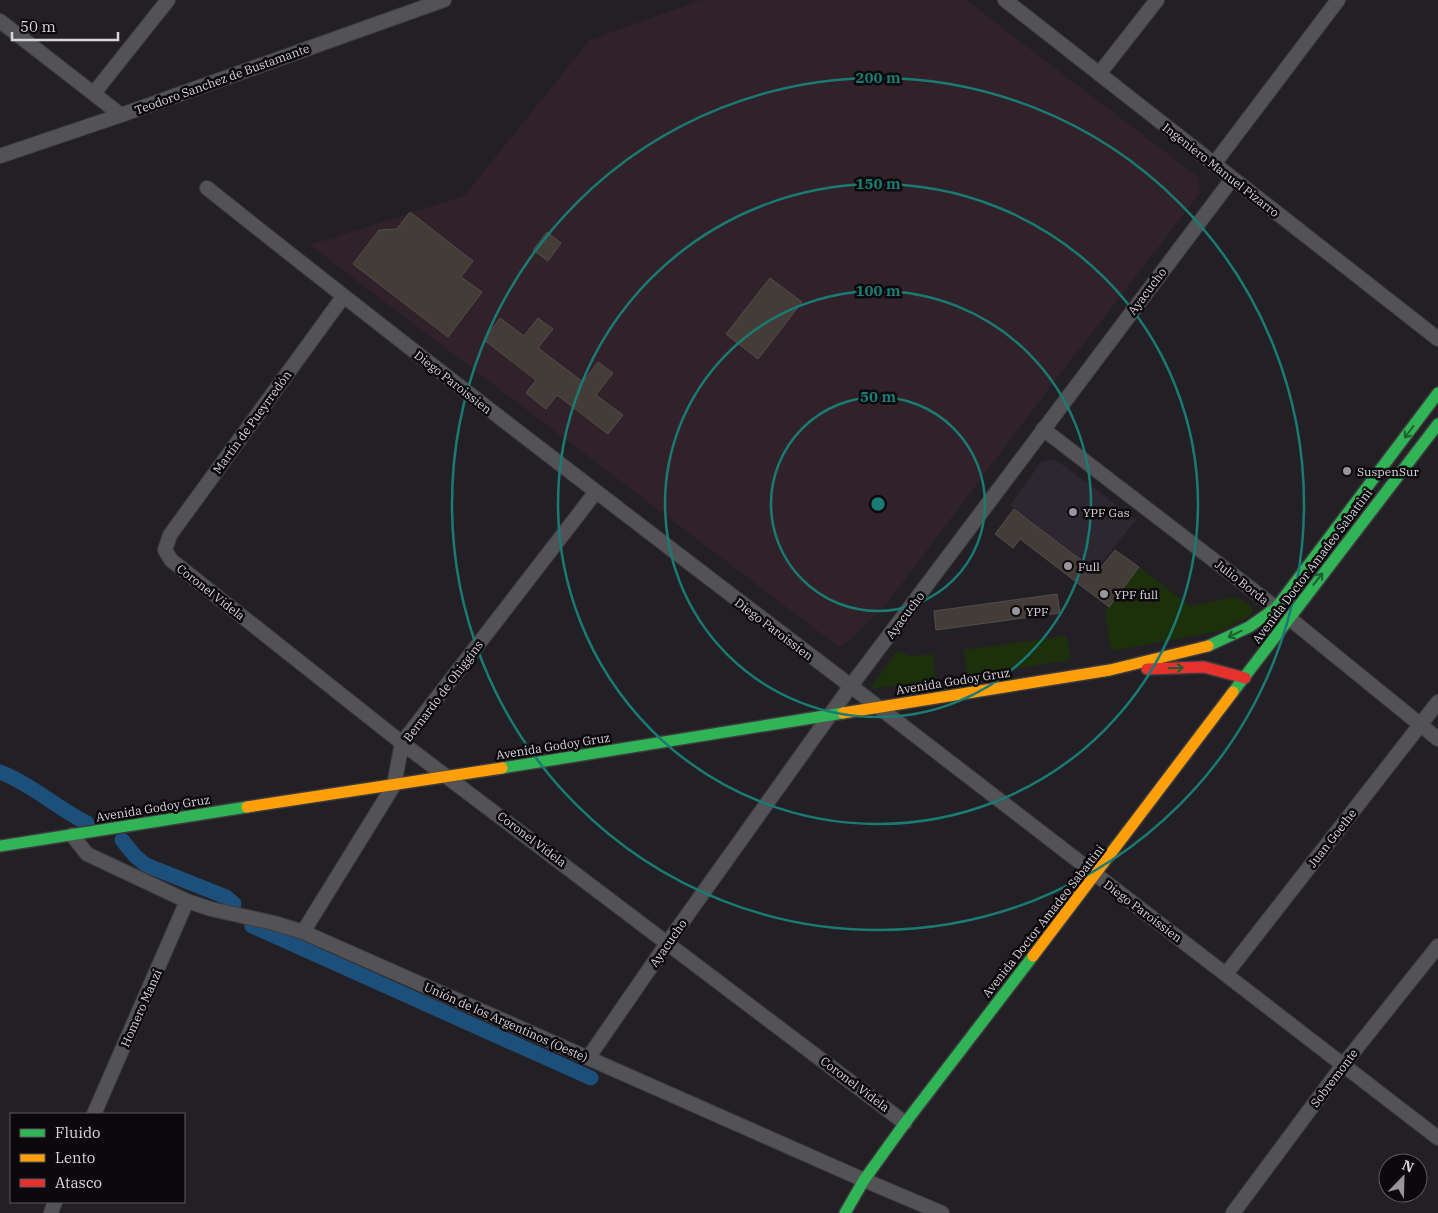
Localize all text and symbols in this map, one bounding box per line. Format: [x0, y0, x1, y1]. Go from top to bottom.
scale bar [12, 10, 119, 42]
text: 50 m [20, 17, 56, 36]
street label: Teodoro Sanchez de Bustamante [133, 40, 311, 118]
text: 200 m [855, 68, 901, 87]
street label: Ingeniero Manuel Pizarro [1160, 120, 1282, 220]
text: 150 m [855, 174, 901, 193]
street label: Ayacucho [1124, 264, 1170, 317]
text: 100 m [855, 281, 901, 300]
street label: Diego Paroissien [411, 347, 495, 417]
street label: Martín de Pueyrredón [209, 367, 295, 477]
text: 50 m [860, 387, 896, 406]
one-way arrow [1403, 425, 1414, 438]
place label: SuspenSur [1357, 464, 1419, 479]
marker: SuspenSur [1341, 465, 1353, 477]
street label: Avenida Doctor Amadeo Sabattini [1249, 486, 1375, 646]
centre of rings [869, 495, 887, 513]
place label: YPF Gas [1083, 505, 1130, 520]
marker: YPF Gas [1067, 506, 1079, 518]
street label: Julio Borda [1212, 556, 1272, 608]
place label: Full [1078, 559, 1100, 574]
marker: Full [1062, 560, 1074, 572]
street label: Coronel Videla [174, 561, 248, 624]
one-way arrow [1313, 573, 1324, 586]
place label: YPF full [1114, 587, 1159, 602]
street label: Ayacucho [882, 588, 928, 641]
marker: YPF full [1098, 588, 1110, 600]
street label: Diego Paroissien [732, 595, 816, 663]
place label: YPF [1026, 604, 1049, 619]
marker: YPF [1010, 605, 1022, 617]
one-way arrow [1228, 630, 1243, 639]
street label: Bernardo de Ohiggins [400, 637, 486, 745]
one-way arrow [1168, 663, 1184, 673]
street label: Avenida Godoy Gruz [895, 665, 1011, 697]
street label: Avenida Godoy Gruz [495, 730, 611, 762]
street label: Avenida Godoy Gruz [95, 792, 211, 824]
street label: Juan Goethe [1305, 806, 1359, 870]
street label: Coronel Videla [495, 808, 570, 870]
street label: Avenida Doctor Amadeo Sabattini [979, 841, 1107, 1000]
street label: Diego Paroissien [1101, 877, 1185, 945]
street label: Ayacucho [646, 916, 690, 970]
street label: Homero Manzi [117, 967, 165, 1049]
street label: Unión de los Argentinos (Oeste) [422, 979, 590, 1065]
street label: Sobremonte [1307, 1046, 1361, 1110]
street label: Coronel Videla [818, 1053, 893, 1115]
legend [10, 1113, 185, 1203]
text: Fluido [55, 1123, 100, 1142]
text: Lento [55, 1148, 95, 1167]
north arrow [1378, 1153, 1428, 1203]
text: N [1399, 1156, 1417, 1176]
text: Atasco [55, 1173, 102, 1192]

